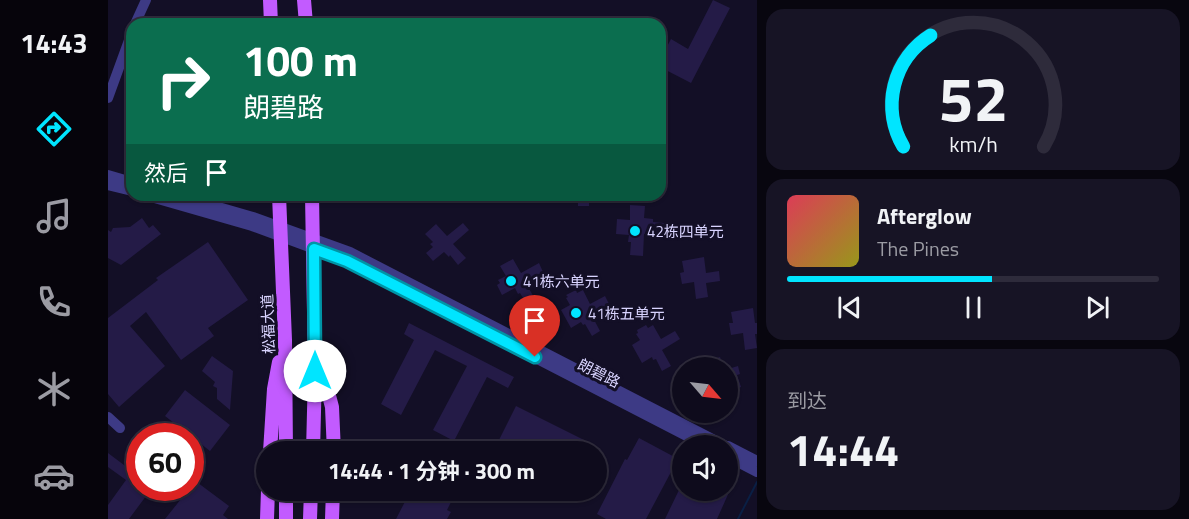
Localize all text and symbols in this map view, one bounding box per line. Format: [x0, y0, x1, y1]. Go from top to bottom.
text: 14:43 [20, 22, 88, 63]
text: 100 m [243, 28, 358, 92]
icon: right [144, 42, 222, 120]
text: 52 [938, 50, 1008, 145]
text: 朗碧路 [243, 86, 324, 127]
icon: directions [33, 108, 75, 150]
text: km/h [949, 128, 997, 160]
text: 然后 [144, 156, 188, 190]
icon: arrive [200, 156, 233, 189]
icon: music [33, 195, 75, 237]
text: Afterglow [877, 199, 972, 233]
place label: 42栋四单元 [647, 220, 724, 243]
marker: 42栋四单元 [628, 224, 642, 238]
text: The Pines [877, 233, 959, 264]
place label: 41栋六单元 [523, 270, 600, 293]
marker: 41栋六单元 [504, 274, 518, 288]
icon: phone [33, 281, 75, 323]
icon: previous [833, 291, 866, 324]
icon: pause [957, 291, 990, 324]
icon: next [1081, 291, 1114, 324]
street label: 松福大道 [255, 294, 281, 354]
pin [509, 295, 560, 357]
place label: 41栋五单元 [588, 302, 665, 325]
icon: arrive [518, 304, 551, 337]
marker: 41栋五单元 [569, 306, 583, 320]
position arrow [283, 339, 347, 403]
street label: 朗碧路 [574, 353, 624, 393]
north arrow [672, 357, 738, 423]
map controls [672, 357, 738, 501]
icon: climate [33, 368, 75, 410]
text: 到达 [787, 385, 827, 416]
text: 14:44 [787, 415, 899, 483]
speed limit sign: 60 [126, 423, 204, 501]
button: sound [672, 435, 738, 501]
text: 14:44 · 1 分钟 · 300 m [328, 454, 535, 488]
icon: car [33, 455, 75, 497]

